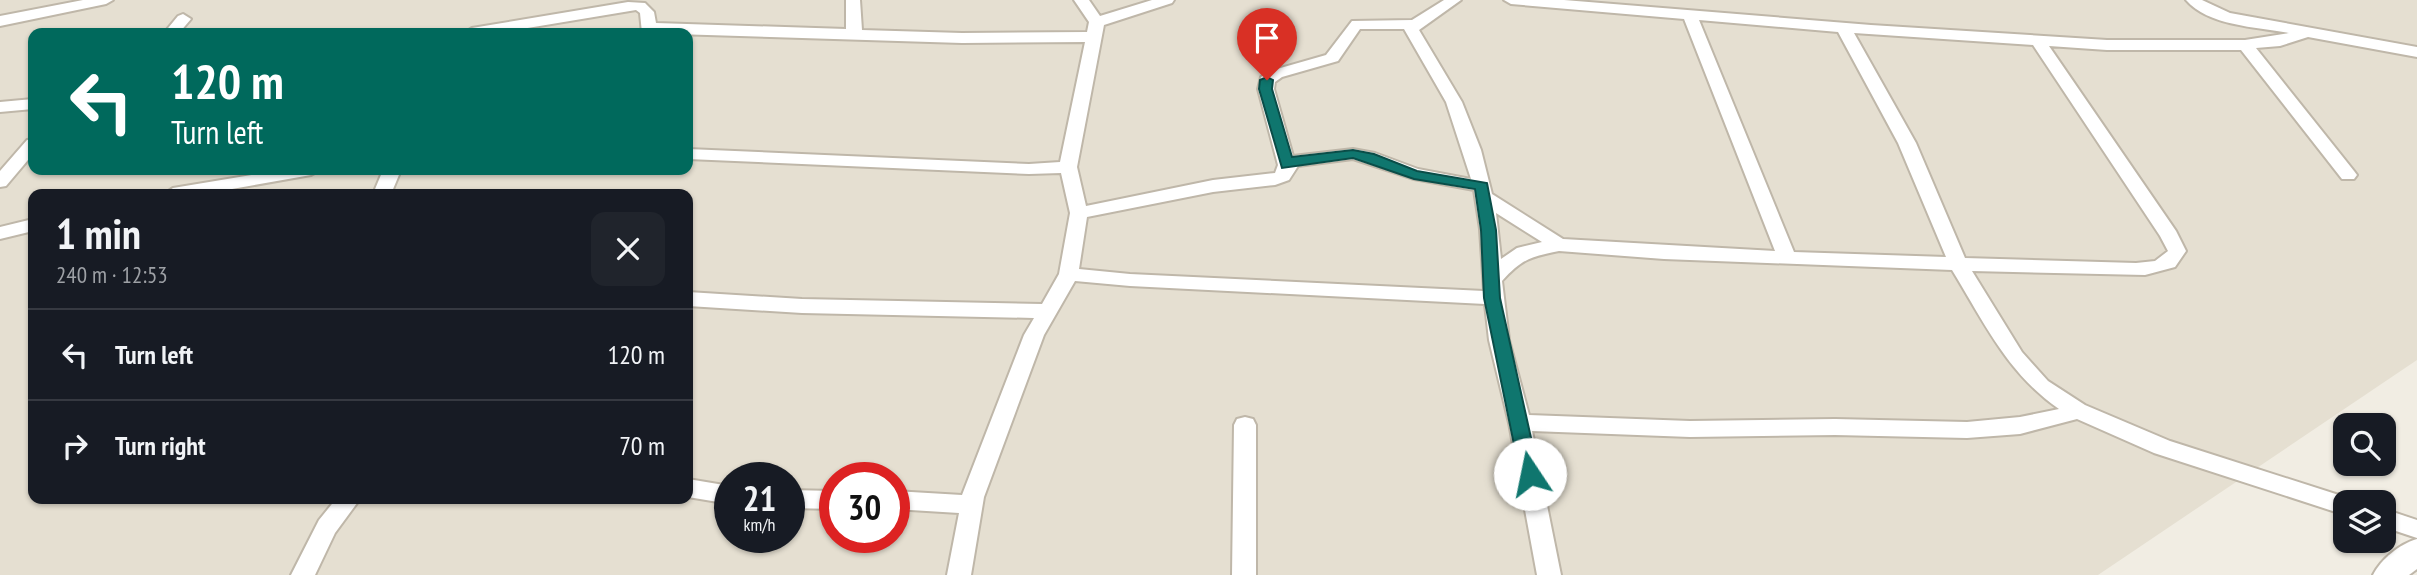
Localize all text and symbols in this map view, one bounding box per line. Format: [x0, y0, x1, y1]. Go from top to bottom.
pin [1237, 8, 1297, 80]
icon: arrive [1248, 19, 1286, 57]
text: 120 m [171, 49, 284, 113]
icon: left [56, 56, 147, 147]
text: Turn left [171, 111, 263, 153]
text: 1 min [56, 206, 141, 261]
button: close [591, 212, 665, 286]
text: 240 m · 12:53 [56, 260, 168, 289]
icon: left [56, 336, 94, 374]
text: Turn left [115, 338, 193, 371]
text: 120 m [607, 338, 665, 371]
map controls [2333, 413, 2396, 553]
button: search [2333, 413, 2396, 476]
icon: right [56, 427, 94, 465]
text: Turn right [115, 429, 206, 462]
text: 70 m [619, 429, 665, 462]
position arrow [1493, 437, 1567, 511]
speed limit sign: 30 [819, 462, 910, 553]
text: 21 [743, 475, 776, 521]
button: layers [2333, 490, 2396, 553]
text: km/h [744, 513, 775, 536]

